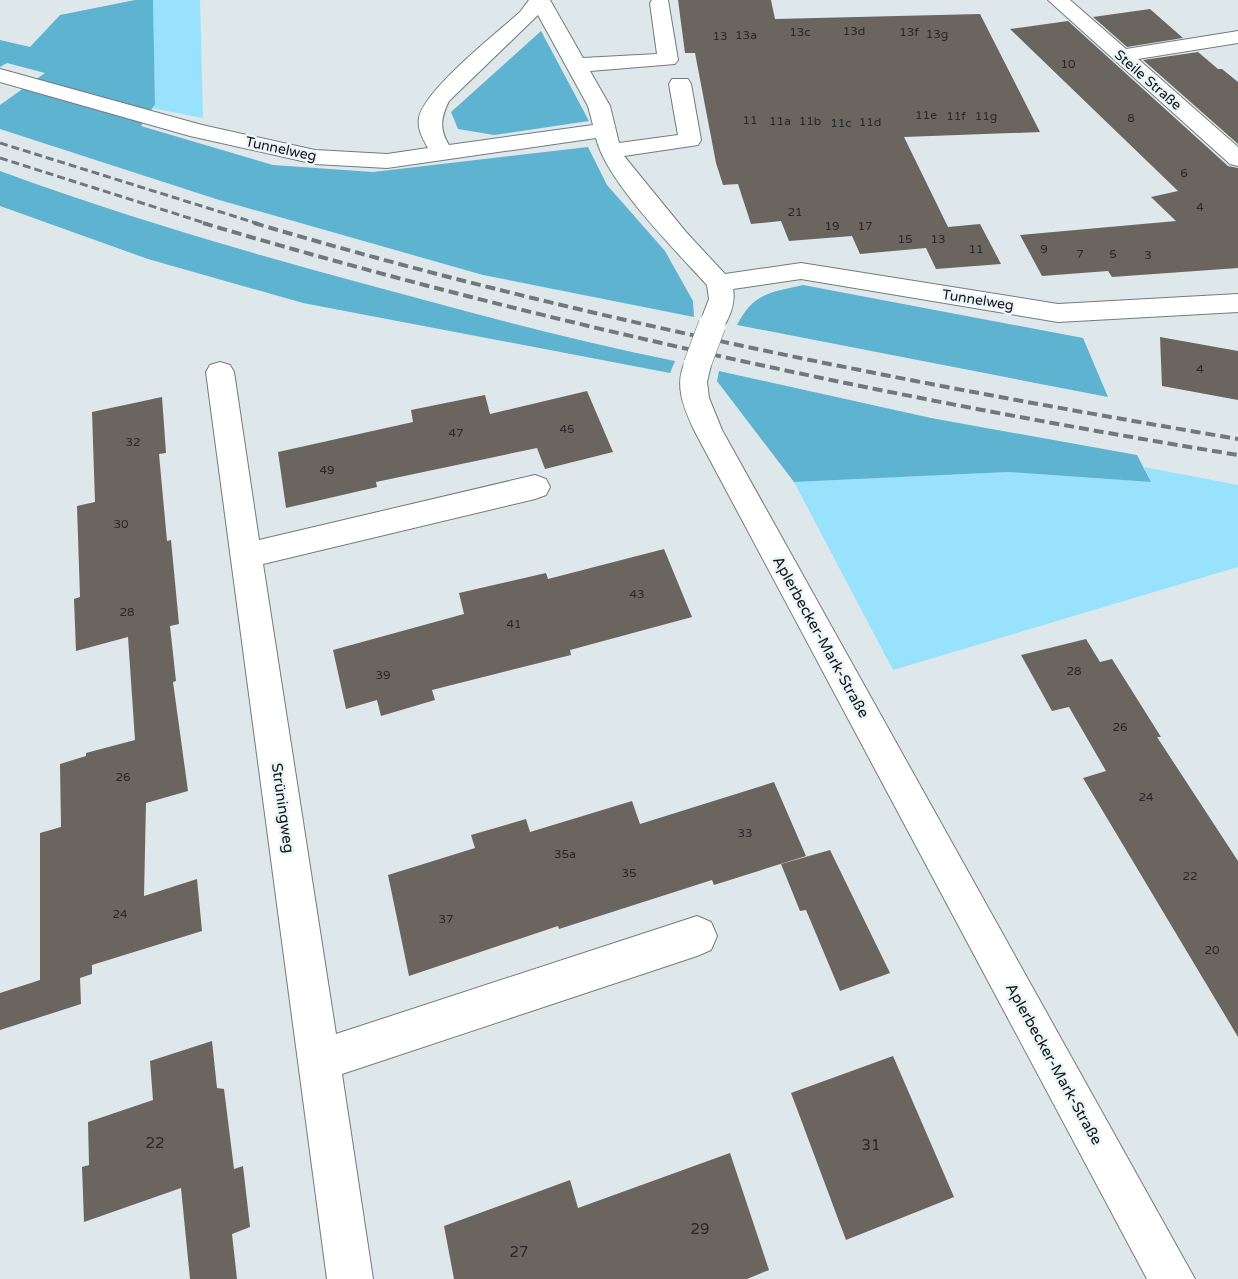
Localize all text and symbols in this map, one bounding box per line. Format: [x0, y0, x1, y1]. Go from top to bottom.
house number: 13d [843, 24, 865, 38]
house number: 13c [789, 25, 811, 39]
house number: 13f [899, 25, 919, 39]
house number: 13g [926, 27, 948, 41]
house number: 13a [735, 28, 757, 42]
house number: 13 [712, 29, 728, 43]
street label: Steile Straße [1111, 46, 1185, 114]
house number: 10 [1060, 57, 1076, 71]
house number: 11e [915, 108, 937, 122]
house number: 11f [946, 109, 966, 123]
house number: 11g [975, 109, 997, 123]
house number: 8 [1127, 111, 1135, 125]
house number: 11 [742, 113, 758, 127]
house number: 11a [769, 114, 791, 128]
house number: 11b [799, 114, 821, 128]
house number: 11d [859, 115, 881, 129]
house number: 11c [830, 116, 852, 130]
street label: Tunnelweg [244, 133, 318, 165]
house number: 6 [1180, 166, 1188, 180]
house number: 4 [1196, 200, 1204, 214]
house number: 21 [787, 205, 803, 219]
house number: 19 [824, 219, 840, 233]
house number: 17 [857, 219, 873, 233]
house number: 15 [897, 232, 913, 246]
house number: 13 [930, 232, 946, 246]
house number: 11 [968, 242, 984, 256]
house number: 9 [1040, 242, 1048, 256]
house number: 7 [1076, 247, 1084, 261]
house number: 5 [1109, 247, 1117, 261]
house number: 3 [1144, 248, 1152, 262]
street label: Tunnelweg [941, 286, 1015, 314]
house number: 4 [1196, 362, 1204, 376]
house number: 45 [559, 422, 575, 436]
house number: 47 [448, 426, 464, 440]
house number: 32 [125, 435, 141, 449]
house number: 49 [319, 463, 335, 477]
house number: 30 [113, 517, 129, 531]
street label: Aplerbecker-Mark-Straße [769, 553, 873, 721]
house number: 43 [629, 587, 645, 601]
house number: 28 [119, 605, 135, 619]
house number: 41 [506, 617, 522, 631]
house number: 28 [1066, 664, 1082, 678]
house number: 39 [375, 668, 391, 682]
house number: 26 [1112, 720, 1128, 734]
street label: Strüningweg [268, 762, 298, 854]
house number: 26 [115, 770, 131, 784]
house number: 24 [1138, 790, 1154, 804]
house number: 33 [737, 826, 753, 840]
house number: 35a [554, 847, 576, 861]
house number: 35 [621, 866, 637, 880]
house number: 22 [1182, 869, 1198, 883]
house number: 24 [112, 907, 128, 921]
house number: 37 [438, 912, 454, 926]
house number: 20 [1204, 943, 1220, 957]
street label: Aplerbecker-Mark-Straße [1002, 980, 1106, 1148]
house number: 22 [146, 1134, 164, 1152]
house number: 31 [862, 1136, 880, 1154]
house number: 29 [691, 1220, 709, 1238]
house number: 27 [510, 1243, 528, 1261]

